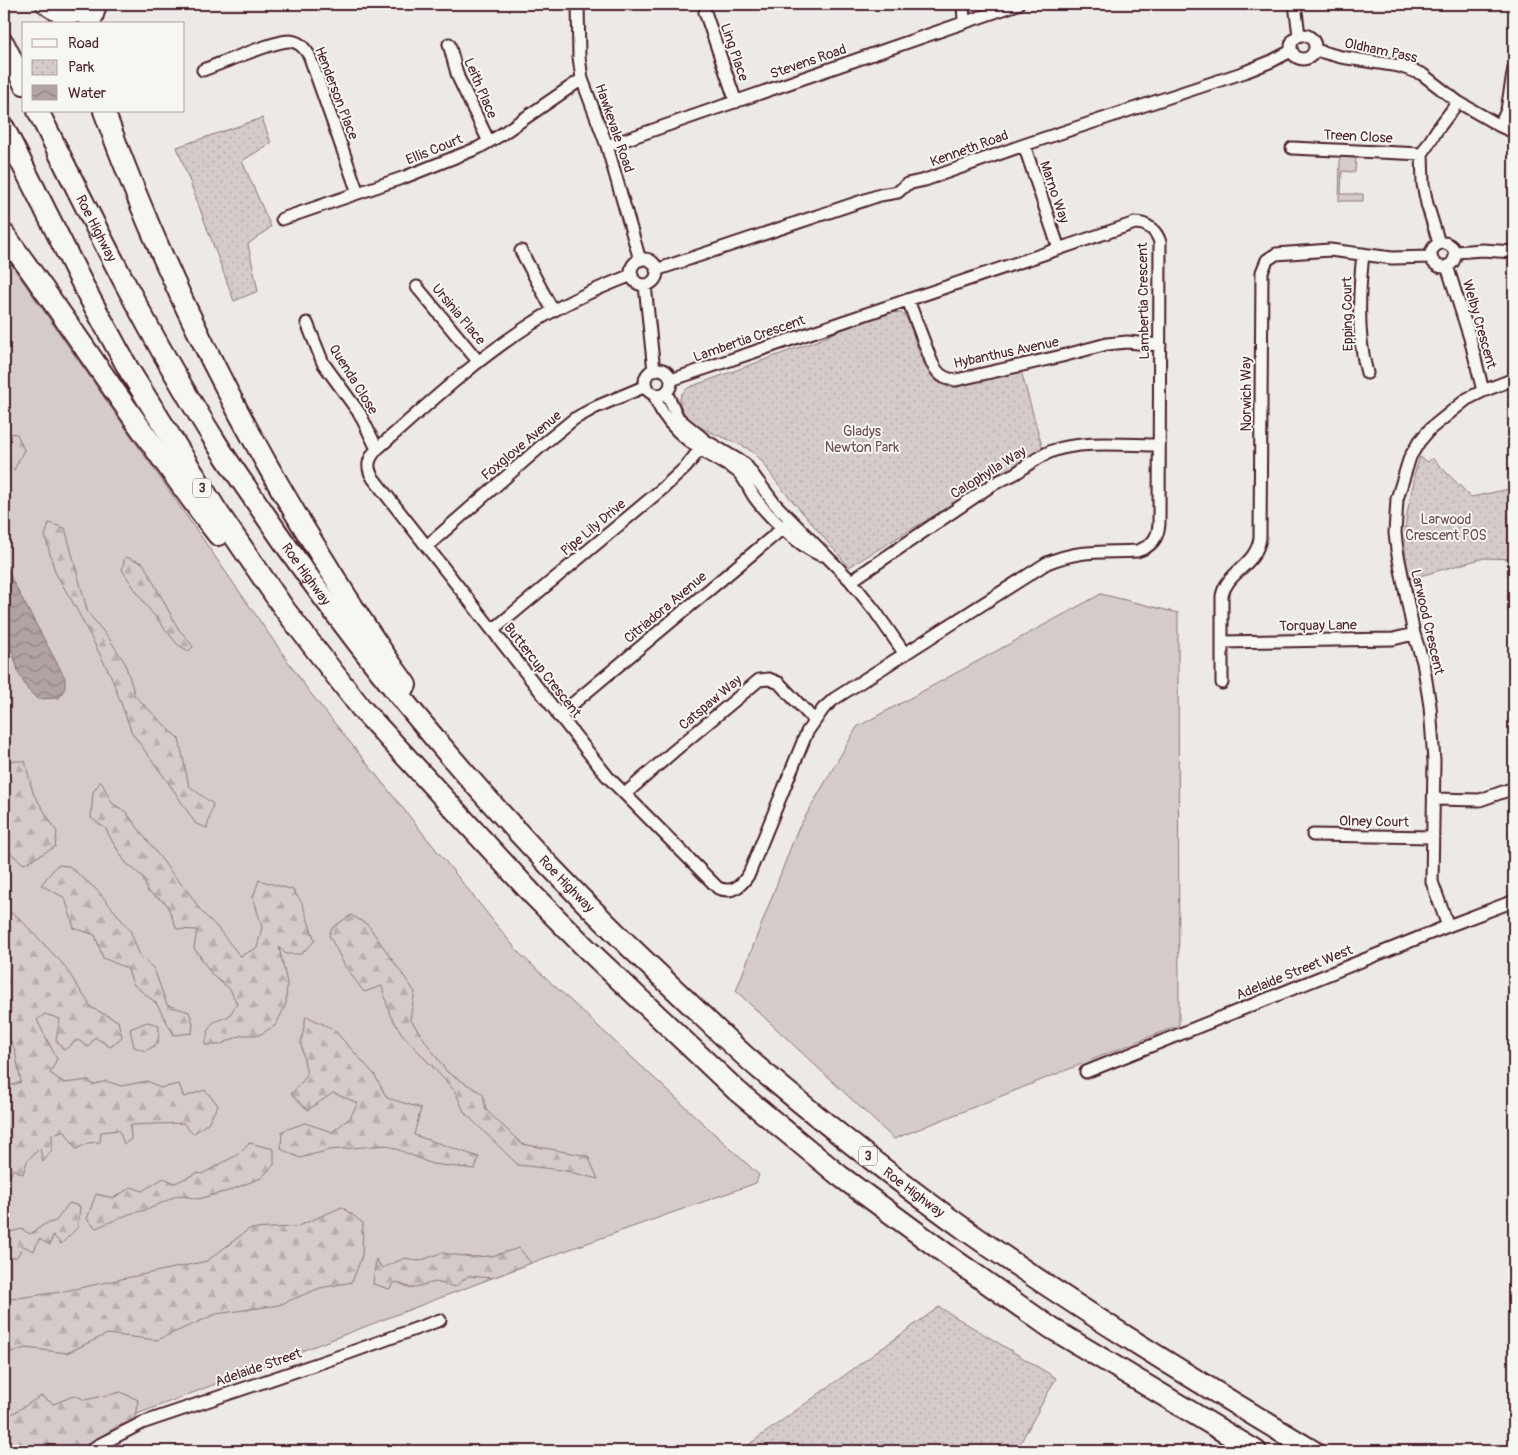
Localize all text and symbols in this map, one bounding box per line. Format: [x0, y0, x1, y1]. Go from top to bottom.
street label: Ling Place [717, 21, 752, 83]
legend [22, 22, 185, 112]
text: Road [68, 34, 99, 53]
street label: Oldham Pass [1343, 34, 1419, 67]
street label: Stevens Road [768, 40, 849, 82]
street label: Henderson Place [311, 44, 362, 142]
street label: Leith Place [460, 55, 501, 121]
text: Park [68, 58, 95, 77]
street label: Hawkevale Road [591, 82, 638, 175]
text: Water [68, 84, 107, 103]
street label: Kenneth Road [928, 126, 1011, 170]
street label: Treen Close [1323, 126, 1393, 147]
street label: Ellis Court [403, 130, 465, 169]
street label: Marno Way [1036, 159, 1073, 226]
street label: Roe Highway [72, 192, 120, 265]
street label: Lambertia Crescent [1134, 242, 1153, 360]
street label: Epping Court [1338, 276, 1357, 351]
street label: Welby Crescent [1459, 278, 1500, 371]
street label: Ursinia Place [428, 280, 489, 348]
street label: Lambertia Crescent [691, 311, 808, 366]
street label: Hybanthus Avenue [952, 333, 1060, 372]
street label: Quenda Close [325, 341, 382, 417]
street label: Norwich Way [1238, 356, 1255, 432]
street label: Foxglove Avenue [478, 407, 565, 484]
park label: Gladys Newton Park [825, 423, 899, 456]
street label: Calophylla Way [947, 442, 1029, 502]
road number: 3 [193, 478, 211, 498]
street label: Pipe Lily Drive [557, 495, 629, 559]
park label: Larwood Crescent POS [1405, 511, 1487, 544]
street label: Roe Highway [278, 540, 334, 609]
street label: Citriadora Avenue [621, 568, 710, 647]
street label: Larwood Crescent [1407, 568, 1448, 677]
street label: Torquay Lane [1279, 616, 1357, 635]
street label: Buttercup Crescent [500, 620, 585, 721]
street label: Catspaw Way [675, 671, 745, 734]
street label: Olney Court [1339, 812, 1409, 831]
street label: Roe Highway [535, 852, 598, 916]
street label: Adelaide Street West [1234, 941, 1355, 1004]
road number: 3 [859, 1146, 877, 1166]
street label: Roe Highway [880, 1164, 948, 1221]
street label: Adelaide Street [213, 1345, 304, 1390]

